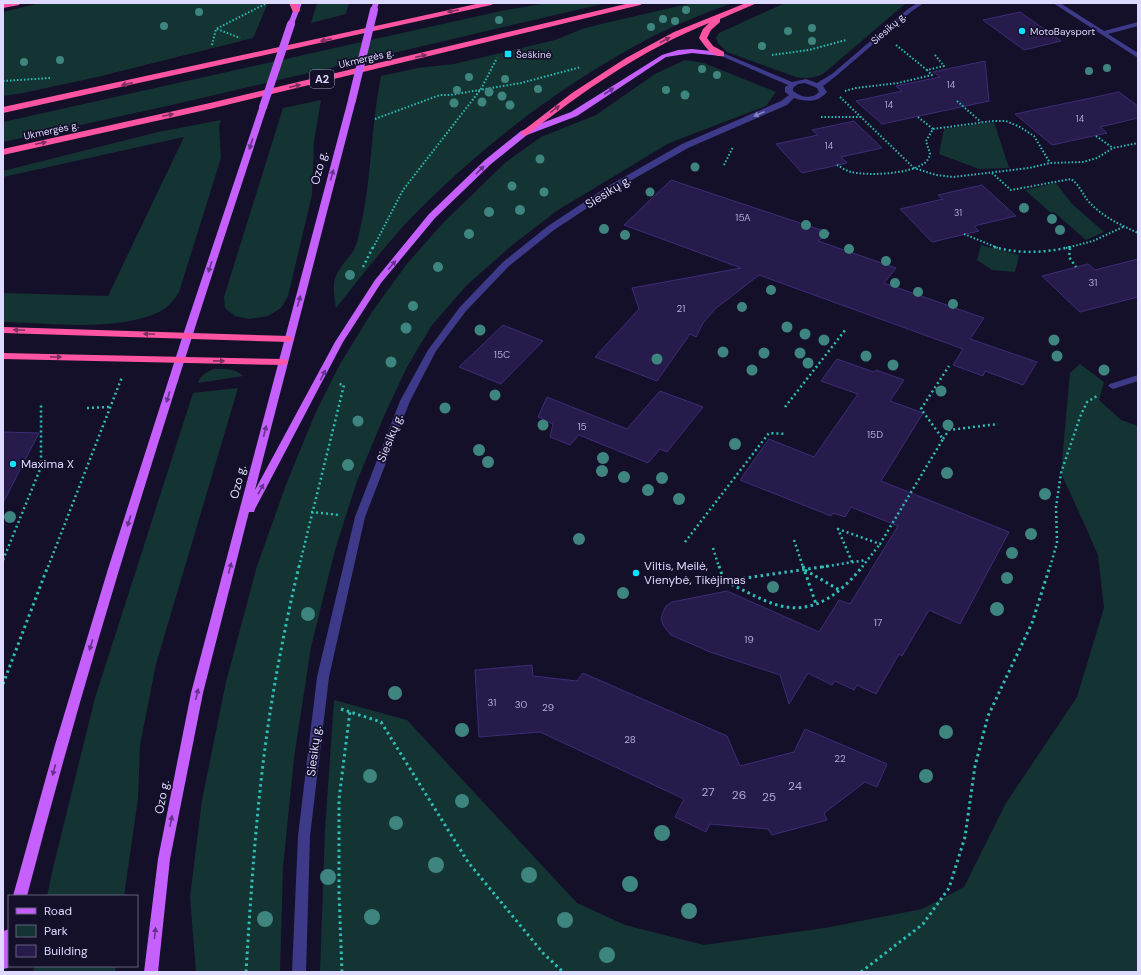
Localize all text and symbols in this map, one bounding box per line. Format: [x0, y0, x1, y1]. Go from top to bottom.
one-way arrow [447, 9, 459, 15]
street label: Siesikų g. [868, 10, 909, 47]
place label: MotoBaysport [1030, 25, 1095, 38]
marker: MotoBaysport [1017, 26, 1027, 36]
one-way arrow [320, 37, 333, 43]
one-way arrow [659, 37, 671, 43]
street label: Ukmergės g. [337, 46, 395, 71]
place label: Šeškinė [516, 48, 552, 61]
marker: Šeškinė [503, 49, 513, 59]
one-way arrow [415, 53, 427, 59]
road number: A2 [310, 70, 334, 88]
house number: 14 [947, 79, 956, 91]
one-way arrow [121, 81, 134, 87]
one-way arrow [289, 83, 301, 89]
one-way arrow [603, 88, 615, 95]
house number: 14 [885, 99, 894, 111]
one-way arrow [550, 105, 560, 113]
one-way arrow [752, 111, 764, 117]
one-way arrow [162, 112, 174, 118]
house number: 14 [1076, 113, 1085, 125]
street label: Ukmergės g. [22, 118, 80, 143]
one-way arrow [248, 138, 254, 150]
one-way arrow [35, 140, 47, 146]
house number: 14 [825, 140, 834, 152]
street label: Ozo g. [307, 149, 331, 187]
one-way arrow [475, 165, 485, 175]
one-way arrow [329, 169, 335, 181]
street label: Siesikų g. [582, 172, 634, 212]
house number: 31 [954, 207, 962, 219]
house number: 15A [735, 211, 751, 224]
one-way arrow [387, 260, 396, 270]
one-way arrow [207, 262, 213, 274]
house number: 31 [1089, 276, 1097, 289]
one-way arrow [296, 295, 302, 307]
house number: 21 [677, 302, 685, 315]
one-way arrow [12, 327, 25, 333]
one-way arrow [143, 331, 155, 338]
house number: 15C [494, 348, 510, 361]
one-way arrow [50, 354, 63, 360]
one-way arrow [213, 358, 226, 364]
one-way arrow [319, 369, 326, 380]
one-way arrow [165, 391, 171, 403]
street label: Siesikų g. [373, 411, 407, 465]
house number: 15 [577, 420, 587, 433]
one-way arrow [263, 425, 269, 437]
house number: 15D [867, 428, 883, 441]
place label: Maxima X [21, 456, 74, 472]
marker: Maxima X [8, 459, 18, 469]
street label: Ozo g. [226, 463, 250, 501]
one-way arrow [257, 483, 264, 495]
one-way arrow [126, 515, 132, 527]
place label: Viltis, Meilė, Vienybė, Tikėjimas [644, 558, 746, 588]
one-way arrow [227, 562, 233, 574]
marker: Viltis, Meilė, Vienybė, Tikėjimas [631, 568, 641, 578]
house number: 17 [874, 616, 882, 629]
house number: 19 [744, 633, 754, 646]
one-way arrow [88, 640, 94, 652]
one-way arrow [195, 687, 201, 700]
house number: 31 [488, 696, 496, 709]
house number: 30 [515, 698, 528, 711]
house number: 29 [542, 701, 554, 714]
street label: Siesikų g. [303, 725, 325, 777]
house number: 28 [624, 733, 636, 746]
house number: 22 [834, 752, 846, 765]
one-way arrow [51, 764, 57, 776]
house number: 24 [788, 778, 802, 794]
street label: Ozo g. [151, 779, 173, 815]
house number: 27 [701, 784, 715, 800]
house number: 26 [732, 787, 746, 803]
house number: 25 [762, 789, 776, 805]
one-way arrow [169, 815, 175, 827]
legend [8, 895, 138, 967]
text: Road [44, 903, 72, 919]
text: Park [44, 923, 68, 939]
one-way arrow [152, 927, 159, 939]
text: Building [44, 943, 88, 959]

